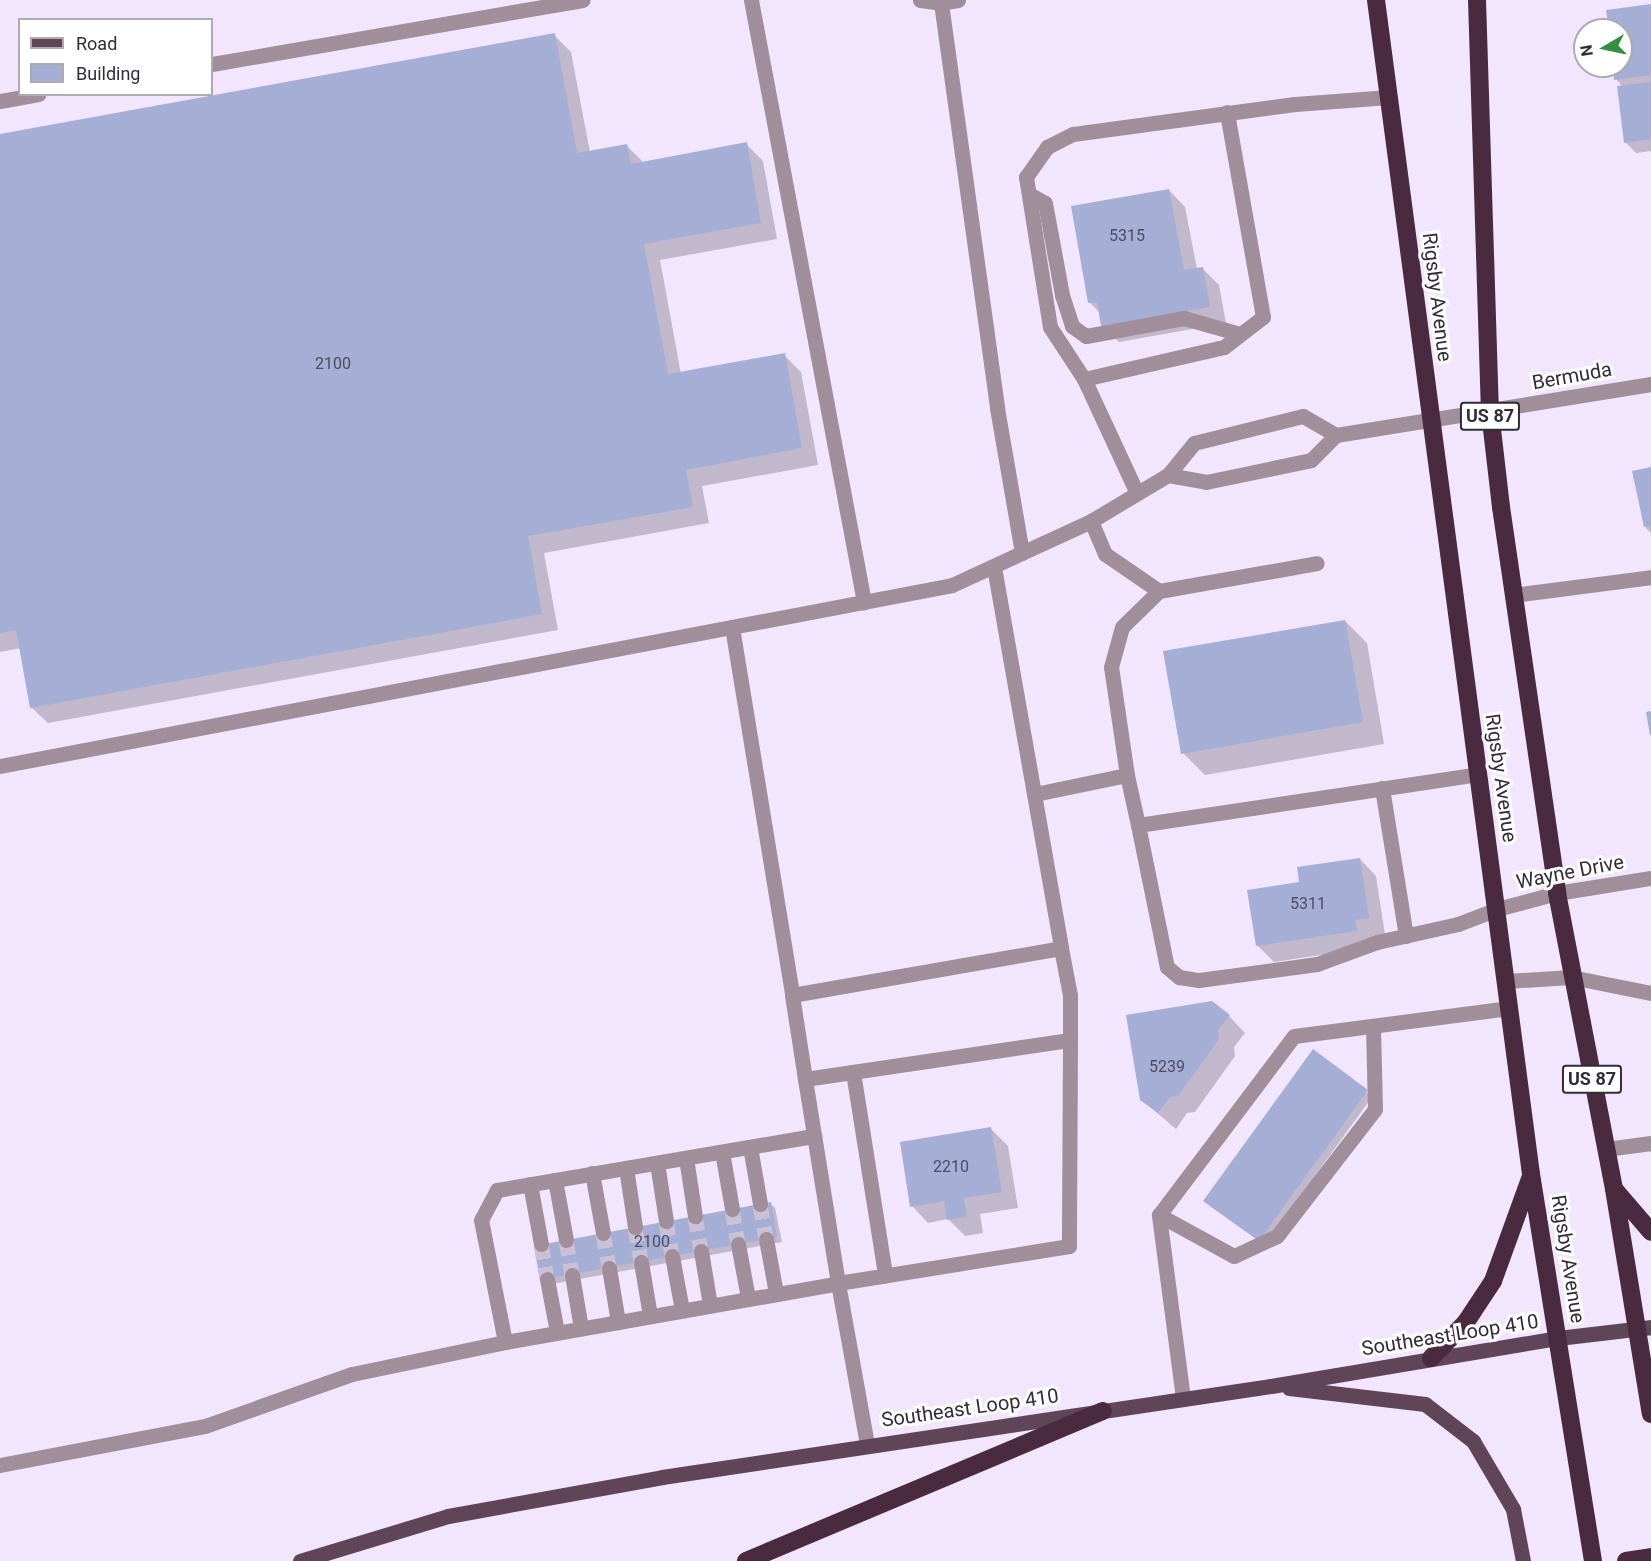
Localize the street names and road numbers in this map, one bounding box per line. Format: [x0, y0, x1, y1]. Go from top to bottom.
street label: Rigsby Avenue [1417, 231, 1457, 363]
street label: Bermuda [1530, 357, 1614, 395]
road number: US 87 [1458, 401, 1522, 431]
street label: Rigsby Avenue [1480, 712, 1522, 844]
street label: Wayne Drive [1514, 850, 1626, 894]
road number: US 87 [1560, 1064, 1624, 1094]
street label: Rigsby Avenue [1546, 1193, 1590, 1325]
street label: Southeast Loop 410 [1360, 1309, 1540, 1361]
street label: Southeast Loop 410 [880, 1384, 1060, 1432]

